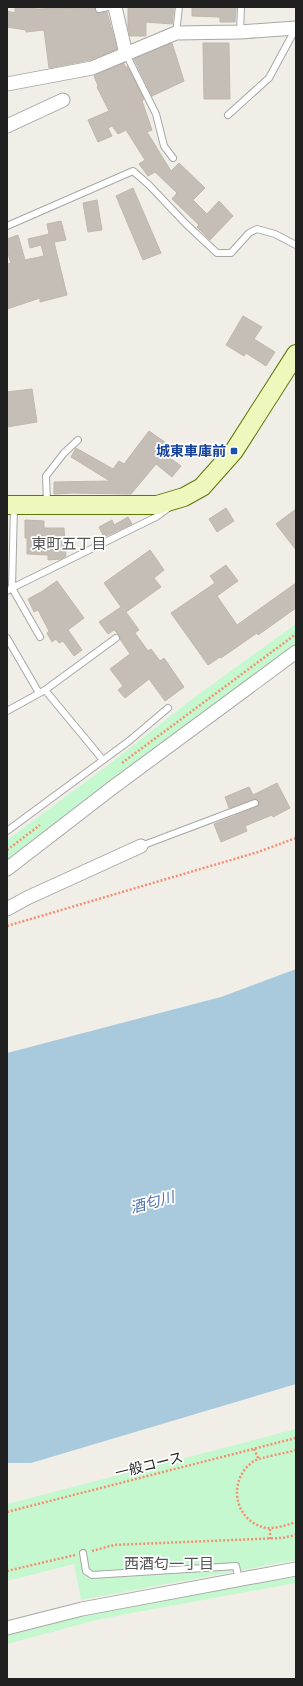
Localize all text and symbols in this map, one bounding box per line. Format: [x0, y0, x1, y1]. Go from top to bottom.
place label: 城東車庫前 [156, 442, 226, 460]
marker: 城東車庫前 [229, 446, 239, 456]
district label: 東町五丁目 [31, 534, 107, 553]
water label: 酒匂川 [128, 1186, 178, 1217]
street label: 一般コース [113, 1448, 185, 1482]
district label: 西酒匂一丁目 [124, 1554, 214, 1573]

